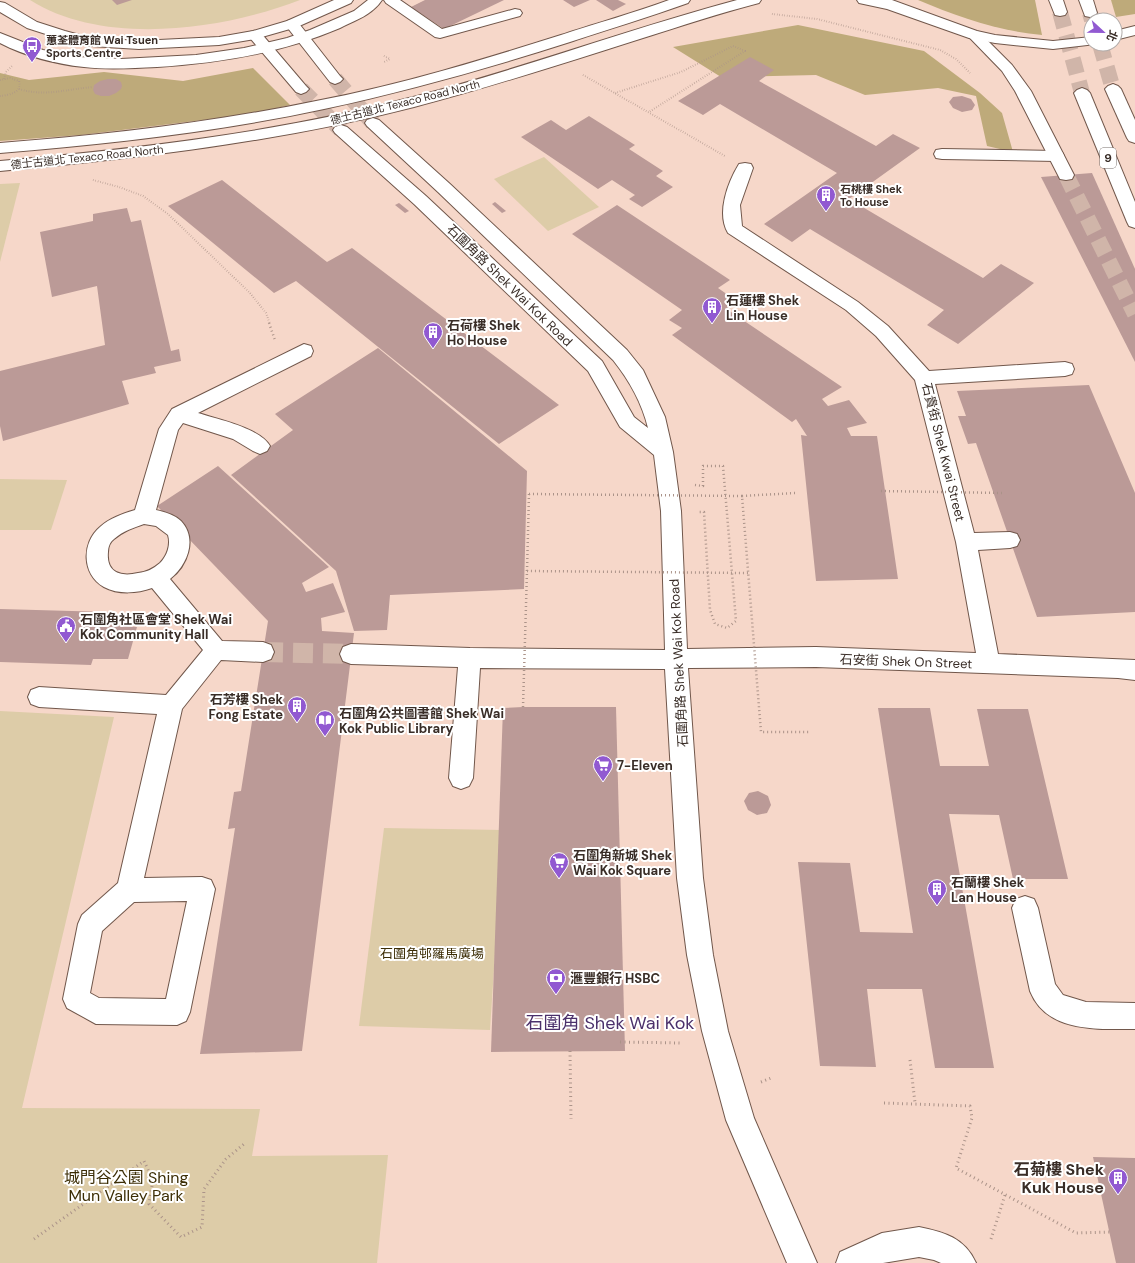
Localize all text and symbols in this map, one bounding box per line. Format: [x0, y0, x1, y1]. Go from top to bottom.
north arrow [1083, 12, 1123, 52]
text: 北 [1104, 28, 1121, 43]
place label: 蕙荃體育館 Wai Tsuen Sports Centre [46, 33, 158, 60]
bus stop icon: 蕙荃體育館 Wai Tsuen Sports Centre [21, 35, 43, 63]
street label: 德士古道北 Texaco Road North [329, 77, 481, 127]
street label: 德士古道北 Texaco Road North [10, 142, 164, 172]
road number: 9 [1100, 148, 1116, 168]
place label: 石桃樓 Shek To House [840, 182, 903, 209]
building icon: 石桃樓 Shek To House [815, 184, 837, 212]
street label: 石圍角路 Shek Wai Kok Road [443, 221, 576, 350]
place label: 石蓮樓 Shek Lin House [726, 292, 800, 324]
building icon: 石蓮樓 Shek Lin House [701, 296, 723, 324]
place label: 石荷樓 Shek Ho House [447, 317, 521, 349]
building icon: 石荷樓 Shek Ho House [422, 321, 444, 349]
street label: 石貴街 Shek Kwai Street [918, 381, 969, 523]
street label: 石圍角路 Shek Wai Kok Road [666, 578, 691, 748]
place label: 石圍角社區會堂 Shek Wai Kok Community Hall [80, 611, 232, 643]
public building icon: 石圍角社區會堂 Shek Wai Kok Community Hall [55, 615, 77, 643]
street label: 石安街 Shek On Street [839, 651, 973, 672]
place label: 石芳樓 Shek Fong Estate [209, 691, 283, 723]
building icon: 石芳樓 Shek Fong Estate [286, 695, 308, 723]
place label: 石圍角公共圖書館 Shek Wai Kok Public Library [339, 705, 504, 737]
library icon: 石圍角公共圖書館 Shek Wai Kok Public Library [314, 709, 336, 737]
supermarket icon: 7-Eleven [592, 754, 614, 782]
place label: 7-Eleven [617, 757, 673, 774]
place label: 石圍角新城 Shek Wai Kok Square [573, 847, 673, 879]
supermarket icon: 石圍角新城 Shek Wai Kok Square [548, 851, 570, 879]
place label: 石蘭樓 Shek Lan House [951, 874, 1025, 906]
building icon: 石蘭樓 Shek Lan House [926, 878, 948, 906]
park label: 石圍角邨羅馬廣場 [380, 945, 484, 962]
bank icon: 滙豐銀行 HSBC [545, 967, 567, 995]
place label: 滙豐銀行 HSBC [570, 970, 660, 987]
district label: 石圍角 Shek Wai Kok [526, 1011, 694, 1035]
place label: 石菊樓 Shek Kuk House [1014, 1159, 1105, 1198]
park label: 城門谷公園 Shing Mun Valley Park [64, 1167, 188, 1206]
building icon: 石菊樓 Shek Kuk House [1107, 1167, 1129, 1195]

